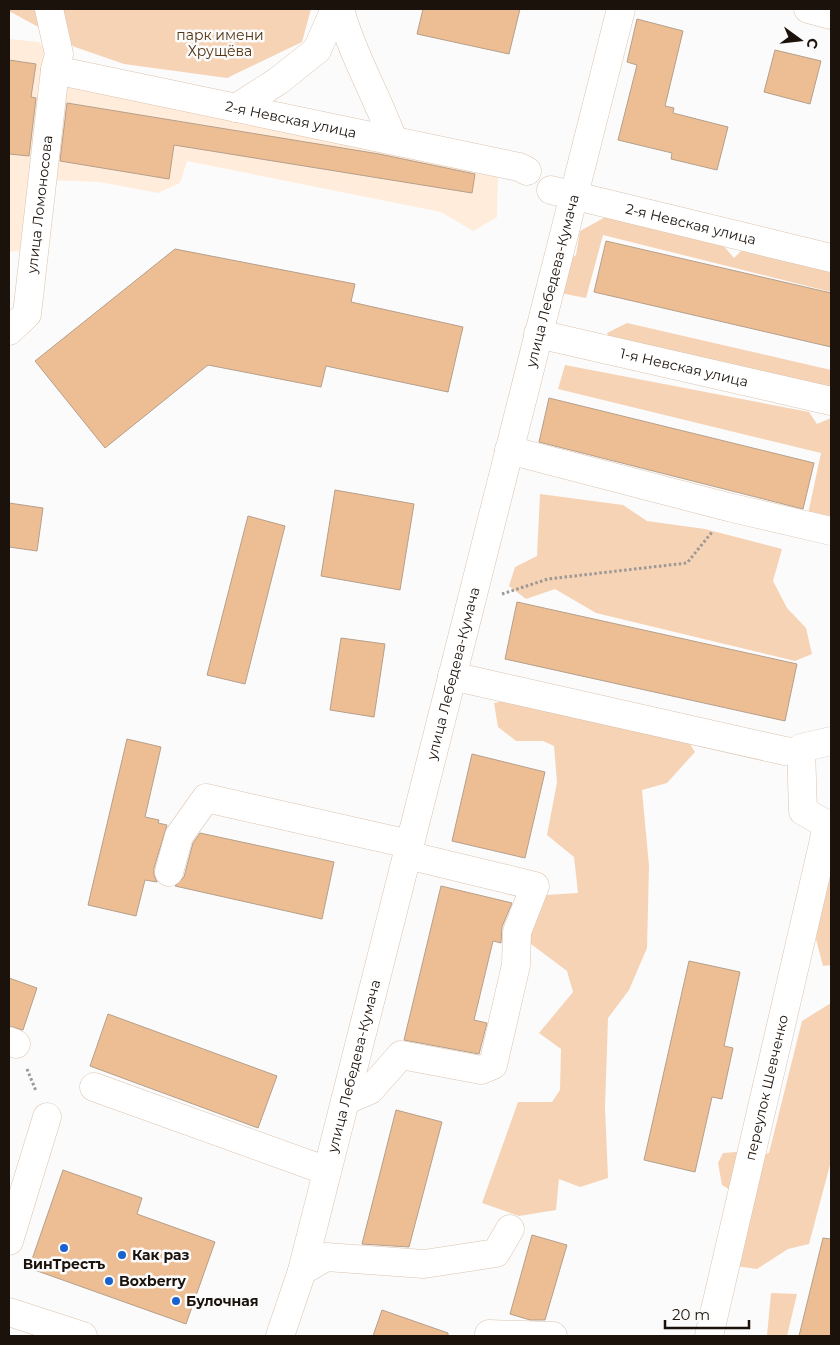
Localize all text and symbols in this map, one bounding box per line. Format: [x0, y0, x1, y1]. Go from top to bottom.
north arrow [775, 15, 825, 65]
park label: парк имени Хрущёва [176, 26, 264, 60]
text: С [803, 36, 823, 51]
street label: 2-я Невская улица [224, 97, 358, 142]
street label: улица Ломоносова [23, 134, 56, 276]
street label: улица Лебедева-Кумача [522, 192, 583, 370]
street label: 2-я Невская улица [624, 199, 758, 249]
street label: 1-я Невская улица [618, 344, 750, 391]
street label: улица Лебедева-Кумача [422, 585, 484, 763]
street label: улица Лебедева-Кумача [323, 978, 384, 1155]
street label: переулок Шевченко [741, 1013, 792, 1162]
marker: ВинТрестъ [58, 1242, 70, 1254]
place label: Как раз [132, 1246, 189, 1264]
marker: Как раз [116, 1249, 128, 1261]
place label: ВинТрестъ [23, 1255, 106, 1273]
place label: Boxberry [119, 1272, 187, 1290]
marker: Boxberry [103, 1275, 115, 1287]
place label: Булочная [186, 1292, 259, 1310]
marker: Булочная [170, 1295, 182, 1307]
scale bar [665, 1298, 749, 1330]
text: 20 m [672, 1305, 710, 1324]

